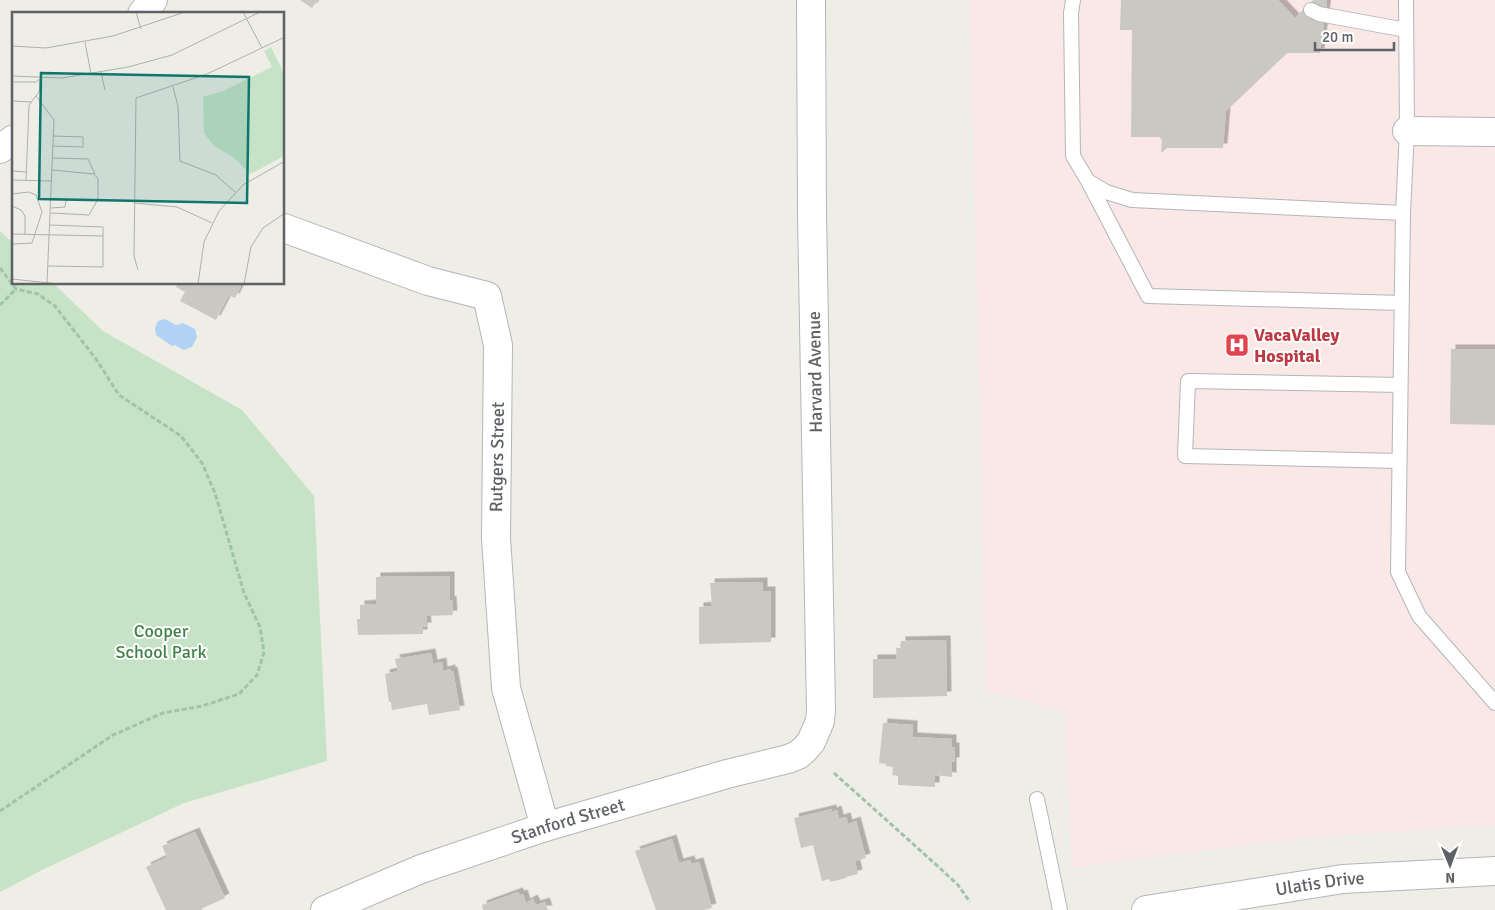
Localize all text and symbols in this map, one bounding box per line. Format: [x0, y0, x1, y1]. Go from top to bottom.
inset map [12, 12, 285, 285]
scale bar [1315, 20, 1394, 52]
text: 20 m [1322, 28, 1353, 46]
street label: Harvard Avenue [803, 311, 827, 433]
place label: VacaValley Hospital [1254, 324, 1339, 367]
hospital icon: VacaValley Hospital [1224, 332, 1250, 358]
street label: Rutgers Street [485, 402, 509, 512]
park label: Cooper School Park [116, 620, 206, 663]
street label: Stanford Street [508, 793, 627, 849]
north arrow [1425, 840, 1475, 890]
street label: Ulatis Drive [1274, 867, 1365, 900]
text: N [1445, 869, 1455, 886]

